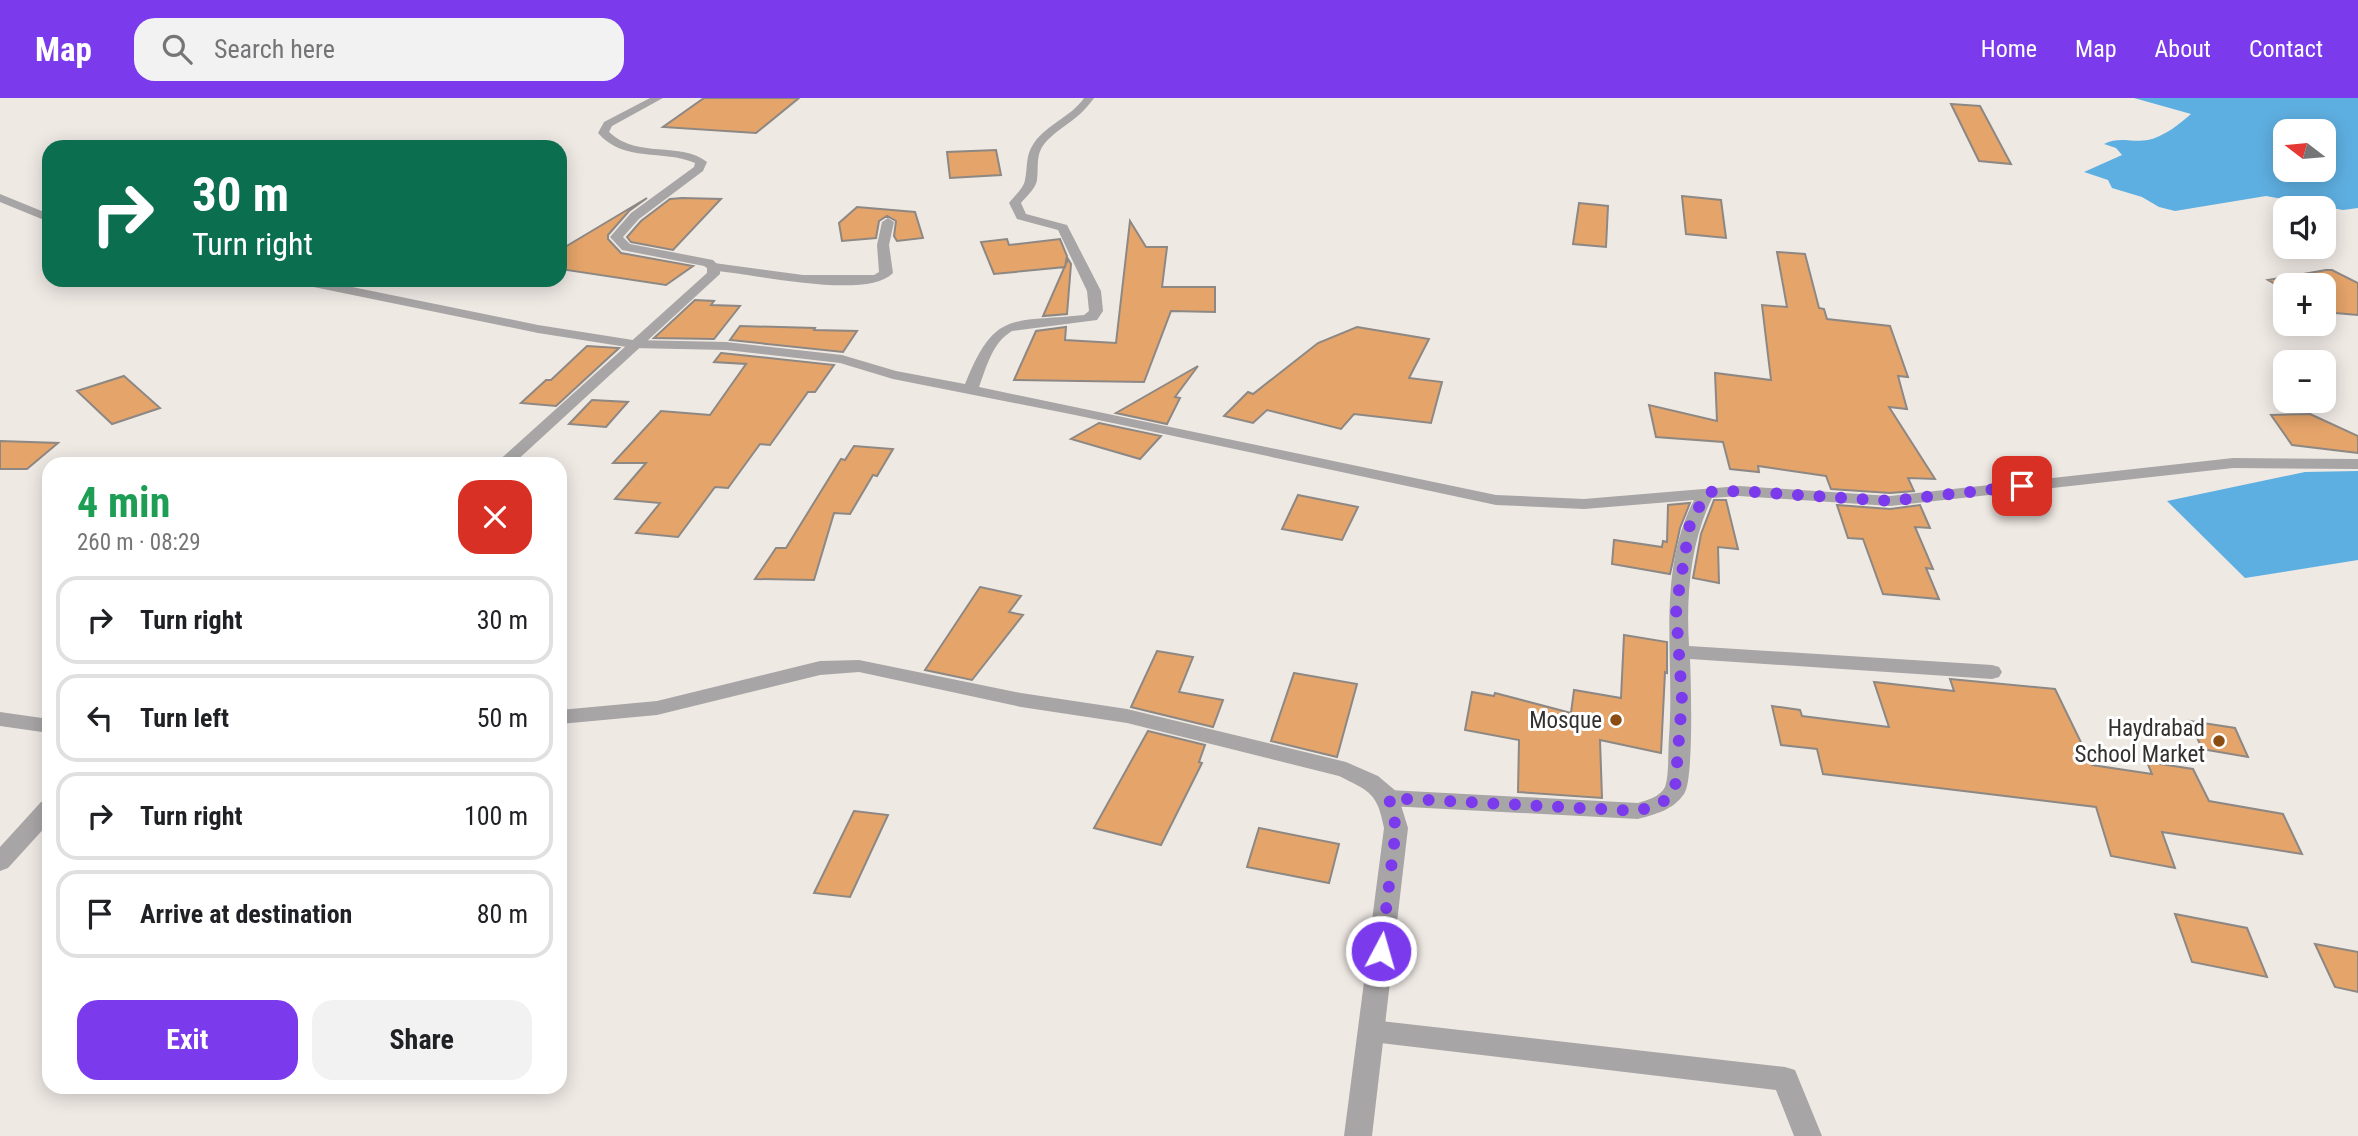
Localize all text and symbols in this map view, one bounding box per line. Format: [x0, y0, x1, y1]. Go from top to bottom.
search box [134, 18, 624, 81]
text: Map [35, 30, 92, 69]
icon: search [158, 30, 196, 68]
text: Search here [214, 34, 335, 64]
text: Home [1981, 35, 2037, 63]
text: Map [2075, 35, 2117, 63]
text: About [2155, 35, 2211, 63]
text: Contact [2249, 35, 2323, 63]
north arrow [2273, 119, 2336, 182]
map controls [2273, 119, 2336, 413]
text: 30 m [192, 166, 289, 223]
icon: right [77, 168, 168, 259]
button: sound [2273, 196, 2336, 259]
text: Turn right [192, 225, 313, 263]
button: + [2273, 273, 2336, 336]
button: − [2273, 350, 2336, 413]
pin [1992, 456, 2052, 516]
icon: arrive [2003, 467, 2041, 505]
text: 4 min [77, 478, 170, 527]
button: close [458, 480, 532, 554]
text: 260 m · 08:29 [77, 529, 201, 556]
icon: right [81, 601, 119, 639]
text: Turn right [140, 605, 242, 635]
text: 30 m [477, 605, 528, 635]
icon: left [81, 699, 119, 737]
text: Turn left [140, 703, 229, 733]
text: 50 m [477, 703, 528, 733]
place label: Mosque [1529, 707, 1602, 734]
marker: Mosque [1608, 712, 1624, 728]
place label: Haydrabad School Market [2075, 715, 2205, 768]
marker: Haydrabad School Market [2211, 733, 2227, 749]
icon: right [81, 797, 119, 835]
text: Turn right [140, 801, 242, 831]
text: 100 m [464, 801, 528, 831]
icon: arrive [81, 895, 119, 933]
text: Arrive at destination [140, 899, 352, 929]
text: 80 m [477, 899, 528, 929]
position arrow [1344, 914, 1418, 988]
button: Exit [77, 1000, 298, 1080]
button: Share [312, 1000, 532, 1080]

